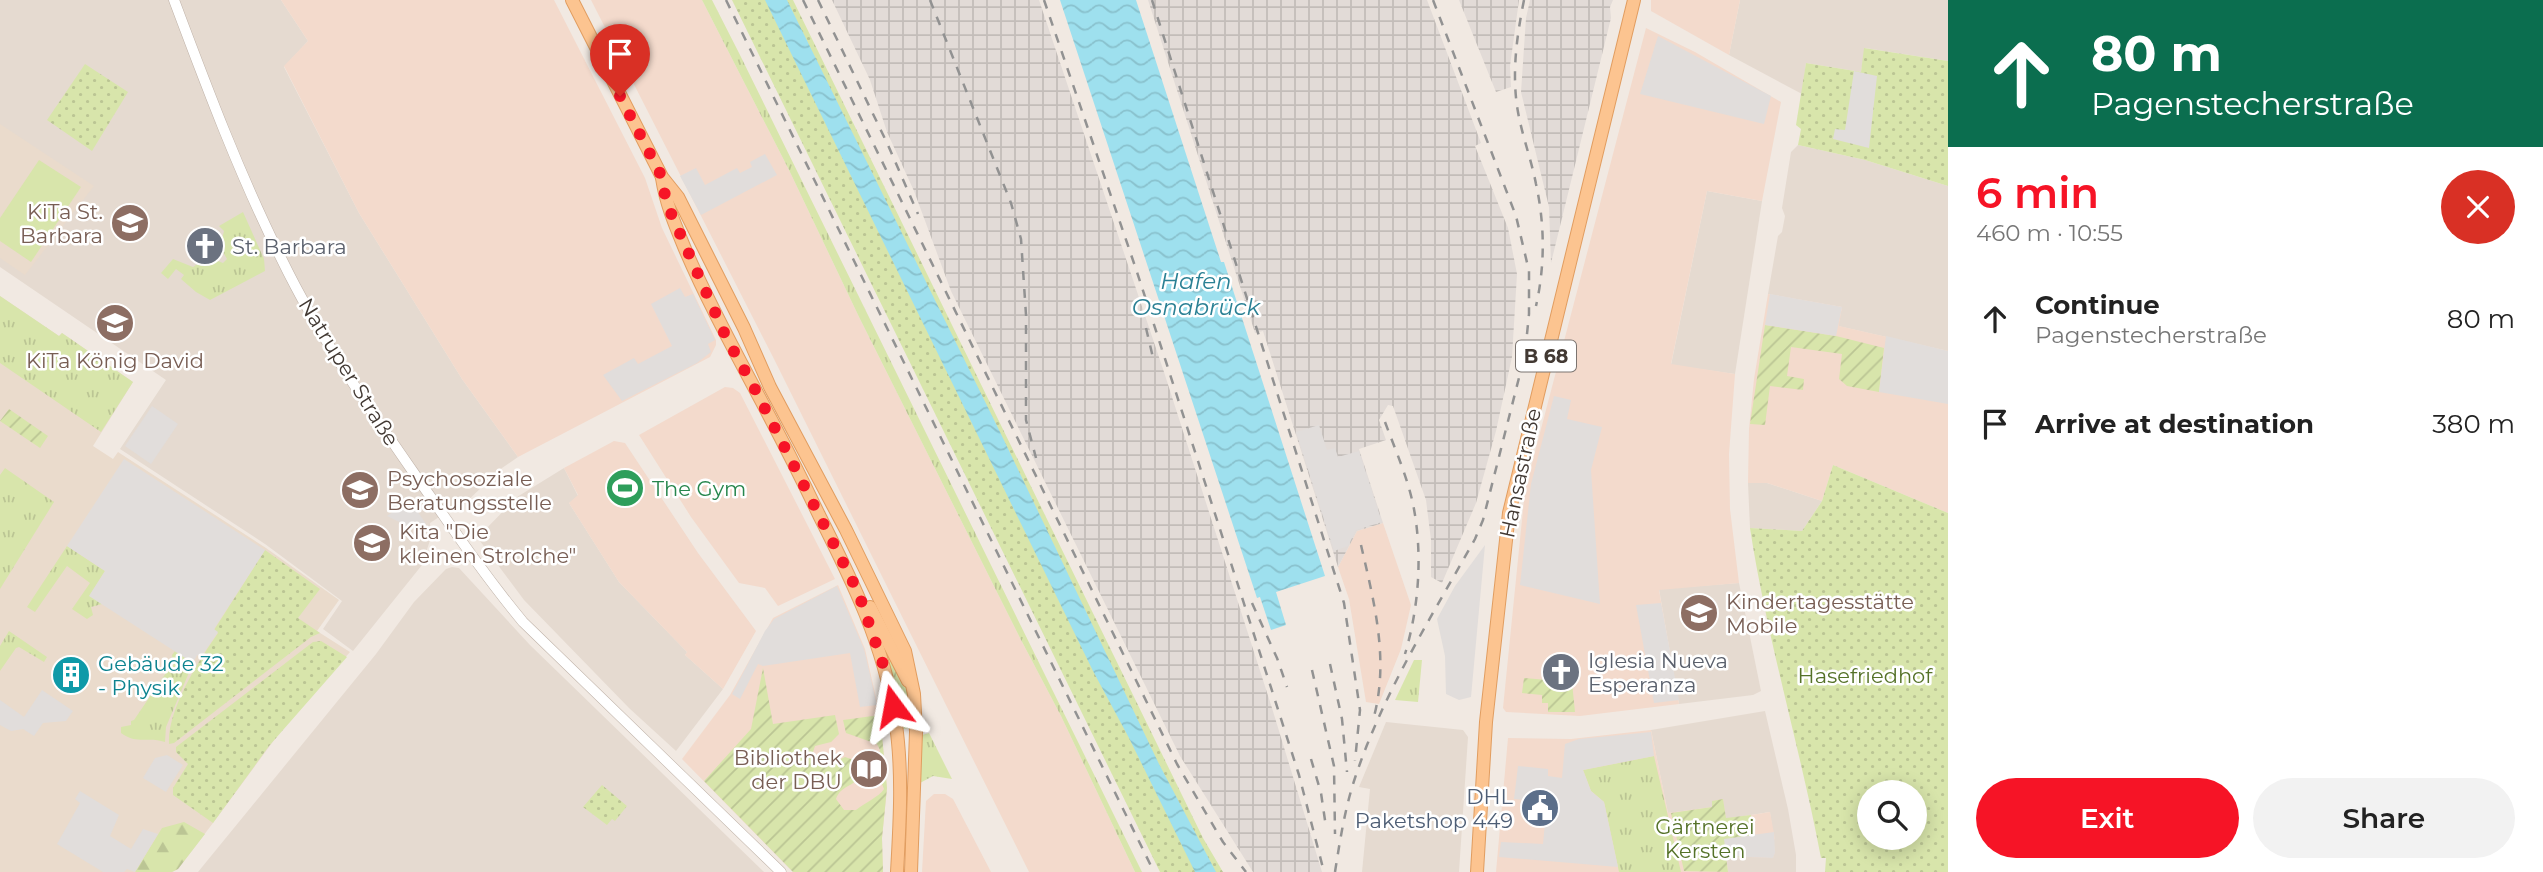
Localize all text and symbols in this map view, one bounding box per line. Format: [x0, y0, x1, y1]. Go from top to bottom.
pin [590, 24, 650, 96]
text: 80 m [2091, 24, 2222, 83]
icon: ahead [1976, 28, 2067, 119]
icon: arrive [601, 35, 639, 73]
text: Pagenstecherstraße [2091, 84, 2414, 123]
text: 6 min [1976, 167, 2099, 219]
button: close [2441, 170, 2515, 244]
place label: KiTa St. Barbara [20, 199, 103, 248]
school or university icon: KiTa St. Barbara [109, 202, 151, 244]
text: 460 m · 10:55 [1976, 219, 2123, 247]
church icon: St. Barbara [184, 225, 226, 267]
place label: St. Barbara [232, 234, 347, 259]
water label: Hafen Osnabrück [1132, 267, 1262, 321]
text: Continue [2035, 289, 2160, 321]
street label: Natruper Straße [293, 294, 405, 450]
icon: ahead [1976, 300, 2014, 338]
school or university icon: KiTa König David [94, 302, 136, 344]
text: 80 m [2447, 303, 2515, 335]
text: Pagenstecherstraße [2035, 321, 2267, 349]
road number: B 68 [1516, 340, 1576, 372]
place label: KiTa König David [26, 348, 204, 373]
icon: arrive [1976, 405, 2014, 443]
street label: Hansastraße [1494, 406, 1546, 540]
text: Arrive at destination [2035, 408, 2314, 440]
text: 380 m [2432, 408, 2515, 440]
place label: Psychosoziale Beratungsstelle [387, 466, 552, 515]
sports icon: The Gym [604, 467, 646, 509]
school or university icon: Psychosoziale Beratungsstelle [339, 469, 381, 511]
place label: The Gym [652, 476, 746, 501]
place label: Kita "Die kleinen Strolche" [399, 519, 576, 568]
school or university icon: Kita "Die kleinen Strolche" [351, 522, 393, 564]
place label: Kindertagesstätte Mobile [1726, 589, 1914, 638]
school or university icon: Kindertagesstätte Mobile [1678, 592, 1720, 634]
place label: Iglesia Nueva Esperanza [1588, 648, 1728, 697]
place label: Gebäude 32 - Physik [98, 651, 224, 700]
church icon: Iglesia Nueva Esperanza [1540, 651, 1582, 693]
building icon: Gebäude 32 - Physik [50, 654, 92, 696]
park label: Hasefriedhof [1798, 663, 1933, 688]
position arrow [856, 669, 930, 743]
place label: Bibliothek der DBU [734, 745, 842, 794]
library icon: Bibliothek der DBU [848, 748, 890, 790]
button: Exit [1976, 778, 2239, 858]
button: Share [2253, 778, 2515, 858]
map controls [1857, 780, 1927, 850]
button: search [1857, 780, 1927, 850]
place label: DHL Paketshop 449 [1355, 784, 1514, 833]
public building icon: DHL Paketshop 449 [1519, 787, 1561, 829]
park label: Gärtnerei Kersten [1655, 814, 1755, 863]

